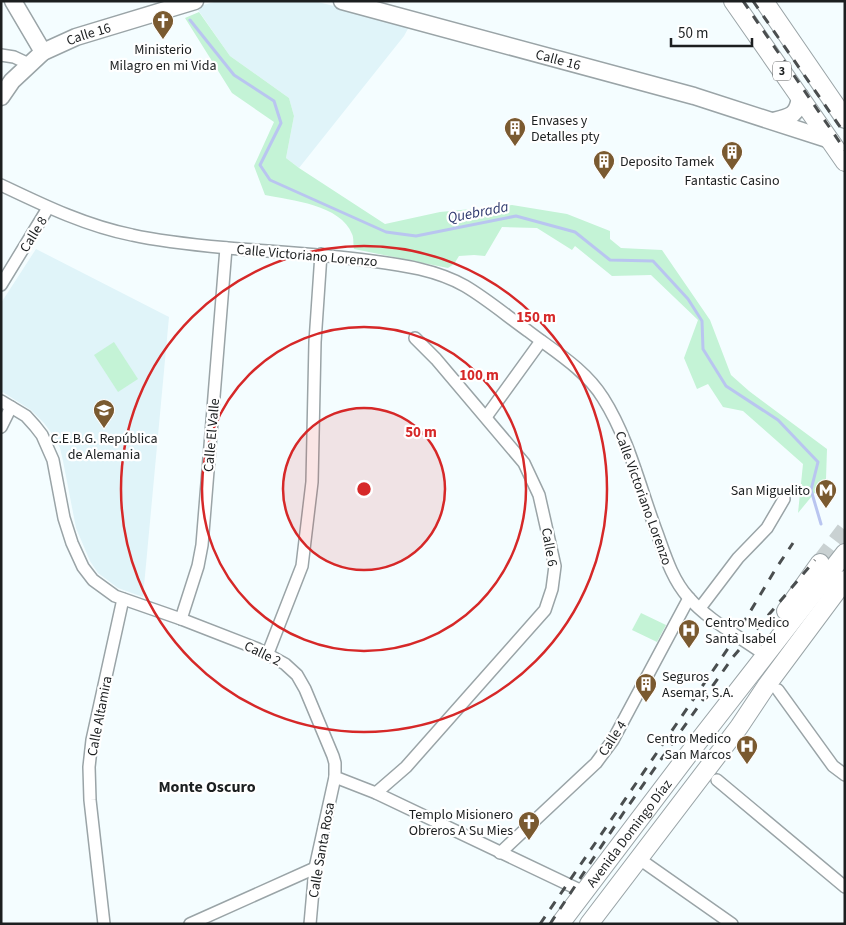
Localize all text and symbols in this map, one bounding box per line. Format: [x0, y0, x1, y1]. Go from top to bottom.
church icon: Ministerio Milagro en mi Vida [151, 9, 175, 40]
scale bar [671, 15, 752, 47]
street label: Calle 16 [63, 18, 114, 51]
text: 50 m [678, 23, 708, 44]
place label: Ministerio Milagro en mi Vida [109, 40, 217, 76]
street label: Calle 16 [533, 45, 583, 76]
road number: 3 [773, 61, 791, 80]
place label: Envases y Detalles pty [531, 111, 600, 147]
building icon: Envases y Detalles pty [503, 116, 527, 147]
building icon: Fantastic Casino [720, 140, 744, 171]
building icon: Deposito Tamek [592, 149, 616, 180]
place label: Deposito Tamek [620, 152, 714, 172]
place label: Fantastic Casino [684, 171, 780, 191]
water label: Quebrada [446, 196, 510, 229]
street label: Calle 8 [15, 213, 53, 256]
street label: Calle Victoriano Lorenzo [236, 240, 378, 272]
text: 150 m [516, 307, 556, 328]
text: 100 m [459, 365, 499, 386]
street label: Calle El Valle [199, 397, 225, 473]
school or university icon: C.E.B.G. República de Alemania [92, 398, 116, 429]
text: 50 m [405, 422, 437, 443]
place label: C.E.B.G. República de Alemania [50, 429, 158, 465]
street label: Calle Victoriano Lorenzo [609, 429, 677, 568]
metro station icon: San Miguelito [814, 478, 838, 509]
centre of rings [355, 480, 373, 498]
place label: San Miguelito [731, 481, 810, 501]
street label: Calle 6 [536, 526, 562, 568]
place label: Centro Medico Santa Isabel [705, 613, 789, 649]
hospital icon: Centro Medico Santa Isabel [677, 618, 701, 649]
street label: Calle 2 [241, 636, 284, 671]
place label: Seguros Asemar, S.A. [662, 667, 734, 703]
building icon: Seguros Asemar, S.A. [634, 672, 658, 703]
street label: Calle Altamira [82, 674, 118, 758]
street label: Calle 4 [594, 717, 632, 760]
place label: Centro Medico San Marcos [647, 729, 731, 765]
hospital icon: Centro Medico San Marcos [735, 734, 759, 765]
street label: Avenida Domingo Díaz [582, 775, 677, 892]
district label: Monte Oscuro [158, 776, 256, 798]
street label: Calle Santa Rosa [304, 801, 340, 900]
place label: Templo Misionero Obreros A Su Mies [409, 805, 513, 841]
church icon: Templo Misionero Obreros A Su Mies [517, 810, 541, 841]

